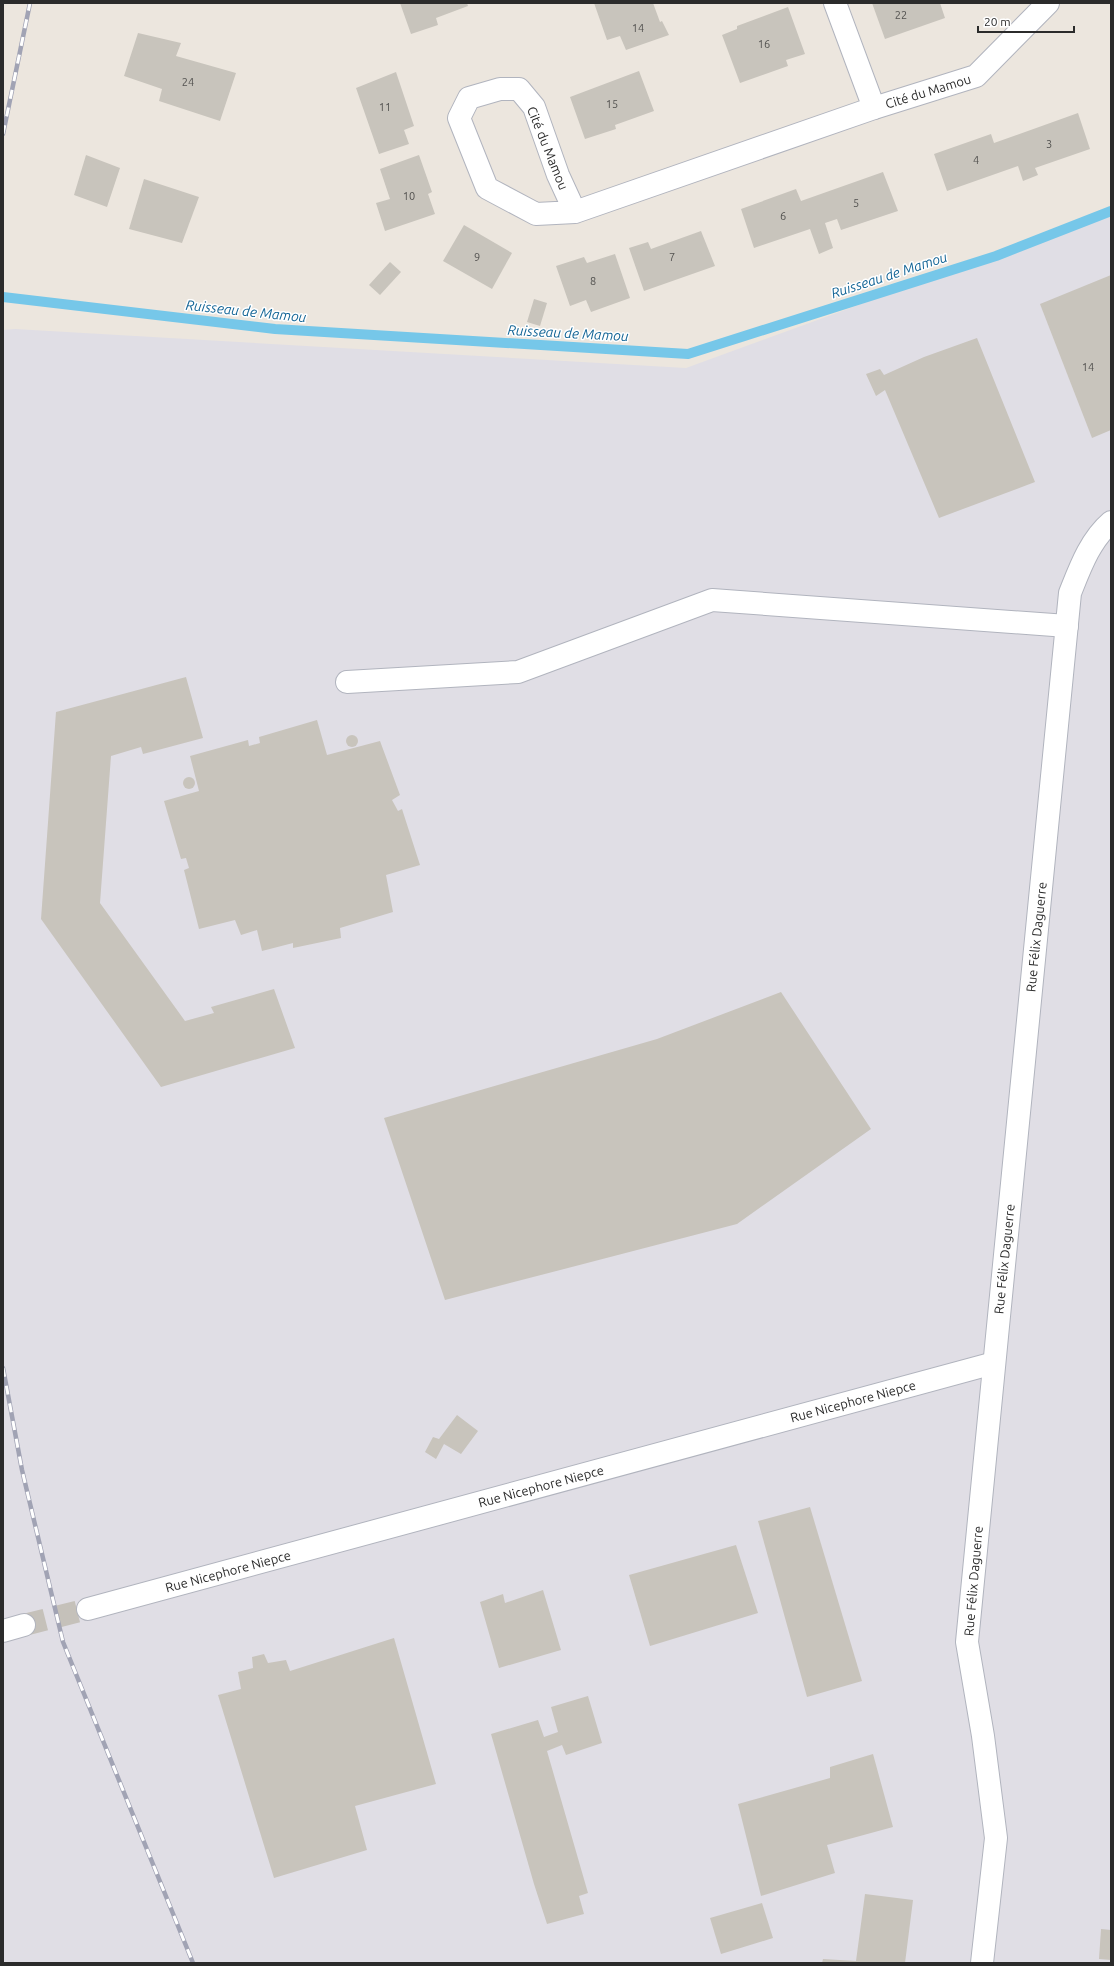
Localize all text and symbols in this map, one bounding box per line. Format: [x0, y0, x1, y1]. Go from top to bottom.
scale bar [978, 8, 1074, 34]
house number: 22 [895, 9, 907, 21]
text: 20 m [984, 15, 1011, 28]
house number: 14 [632, 22, 644, 34]
house number: 16 [758, 38, 770, 50]
street label: Cité du Mamou [884, 71, 972, 111]
house number: 24 [182, 76, 194, 88]
house number: 15 [606, 98, 618, 110]
house number: 11 [379, 101, 391, 113]
street label: Cité du Mamou [525, 104, 571, 192]
house number: 3 [1046, 138, 1052, 150]
house number: 4 [973, 154, 979, 166]
house number: 10 [403, 190, 415, 202]
house number: 5 [853, 197, 859, 209]
house number: 6 [780, 210, 786, 222]
water label: Ruisseau de Mamou [829, 249, 949, 301]
house number: 9 [474, 251, 480, 263]
house number: 7 [669, 251, 675, 263]
house number: 8 [590, 275, 596, 287]
water label: Ruisseau de Mamou [185, 297, 307, 325]
water label: Ruisseau de Mamou [507, 322, 629, 344]
house number: 14 [1082, 361, 1094, 373]
street label: Rue Félix Daguerre [1023, 881, 1049, 993]
street label: Rue Félix Daguerre [991, 1203, 1017, 1315]
street label: Rue Nicephore Niepce [789, 1377, 917, 1425]
street label: Rue Nicephore Niepce [477, 1462, 605, 1510]
street label: Rue Félix Daguerre [961, 1525, 985, 1637]
street label: Rue Nicephore Niepce [164, 1547, 292, 1595]

